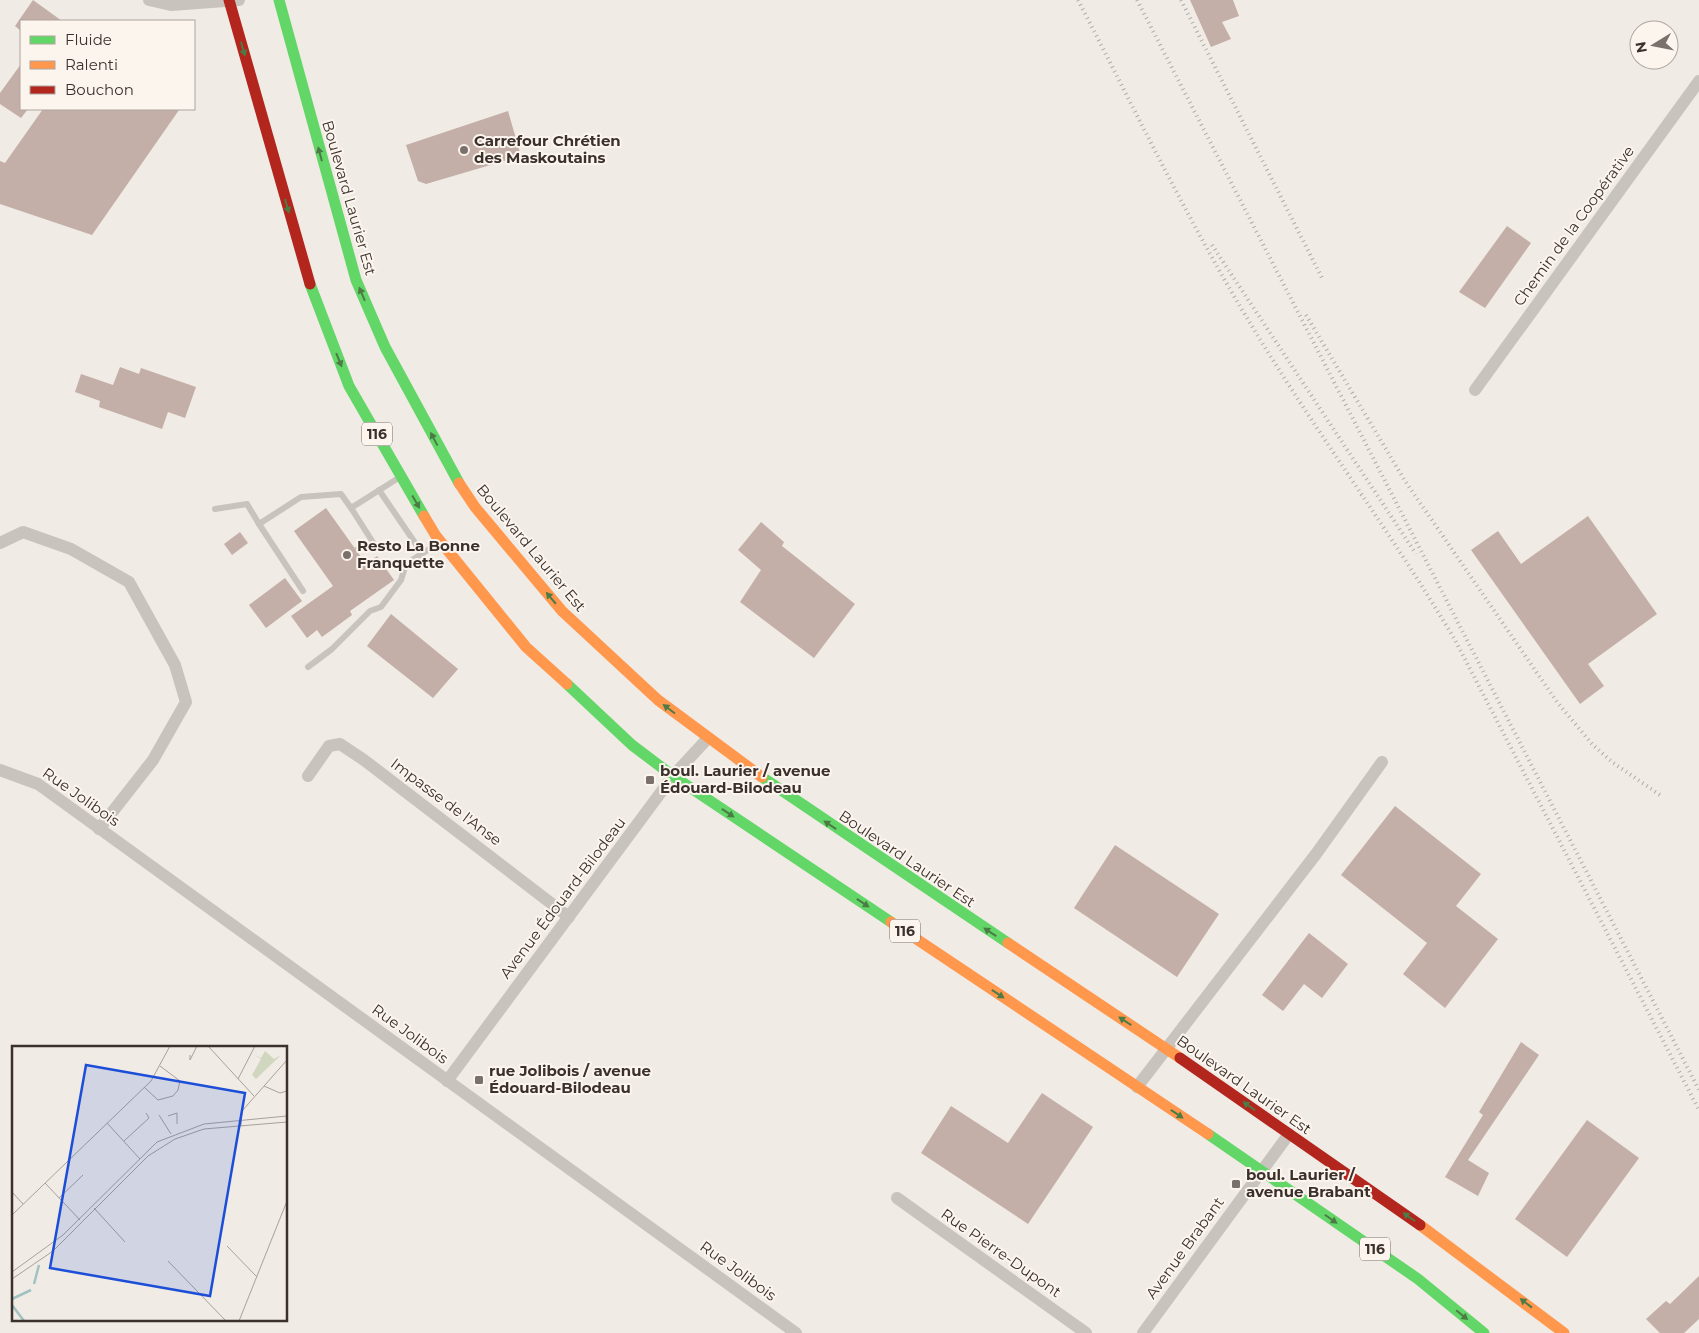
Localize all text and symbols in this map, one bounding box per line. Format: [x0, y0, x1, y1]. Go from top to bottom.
legend [20, 20, 195, 110]
north arrow [1629, 20, 1679, 70]
text: Fluide [65, 30, 112, 49]
text: N [1631, 40, 1651, 54]
one-way arrow [239, 42, 247, 57]
text: Ralenti [65, 55, 118, 74]
text: Bouchon [65, 80, 134, 99]
street label: Boulevard Laurier Est [318, 118, 381, 278]
place label: Carrefour Chrétien des Maskoutains [474, 131, 621, 167]
street label: Chemin de la Coopérative [1509, 142, 1638, 310]
marker: Carrefour Chrétien des Maskoutains [458, 144, 470, 156]
one-way arrow [316, 147, 324, 162]
one-way arrow [284, 198, 292, 213]
one-way arrow [358, 287, 366, 301]
one-way arrow [335, 352, 343, 367]
road number: 116 [362, 422, 392, 446]
one-way arrow [430, 432, 438, 447]
street label: Boulevard Laurier Est [473, 480, 590, 615]
one-way arrow [412, 495, 421, 509]
place label: Resto La Bonne Franquette [357, 536, 480, 572]
marker: Resto La Bonne Franquette [341, 549, 353, 561]
one-way arrow [545, 592, 556, 605]
one-way arrow [662, 704, 676, 714]
street label: Impasse de l'Anse [387, 754, 505, 849]
place label: boul. Laurier / avenue Édouard-Bilodeau [660, 761, 831, 797]
street label: Rue Jolibois [39, 763, 124, 830]
marker: boul. Laurier / avenue Édouard-Bilodeau [644, 774, 656, 786]
street label: Boulevard Laurier Est [835, 806, 979, 911]
one-way arrow [722, 808, 735, 818]
street label: Avenue Édouard-Bilodeau [496, 813, 630, 982]
one-way arrow [823, 820, 836, 830]
one-way arrow [857, 898, 870, 908]
road number: 116 [890, 919, 920, 942]
one-way arrow [983, 927, 996, 937]
one-way arrow [992, 989, 1005, 999]
street label: Rue Jolibois [368, 1000, 452, 1068]
one-way arrow [1118, 1017, 1132, 1026]
street label: Boulevard Laurier Est [1173, 1031, 1315, 1138]
inset map [12, 1046, 288, 1320]
place label: rue Jolibois / avenue Édouard-Bilodeau [489, 1061, 651, 1097]
marker: rue Jolibois / avenue Édouard-Bilodeau [473, 1074, 485, 1086]
one-way arrow [1242, 1101, 1256, 1111]
one-way arrow [1171, 1109, 1184, 1119]
place label: boul. Laurier / avenue Brabant [1246, 1165, 1371, 1201]
marker: boul. Laurier / avenue Brabant [1230, 1178, 1242, 1190]
street label: Avenue Brabant [1141, 1193, 1228, 1302]
street label: Rue Pierre-Dupont [937, 1204, 1065, 1301]
one-way arrow [1402, 1212, 1416, 1222]
one-way arrow [1324, 1214, 1338, 1224]
street label: Rue Jolibois [696, 1237, 780, 1305]
road number: 116 [1360, 1238, 1390, 1260]
one-way arrow [1520, 1297, 1533, 1308]
one-way arrow [1455, 1309, 1468, 1320]

